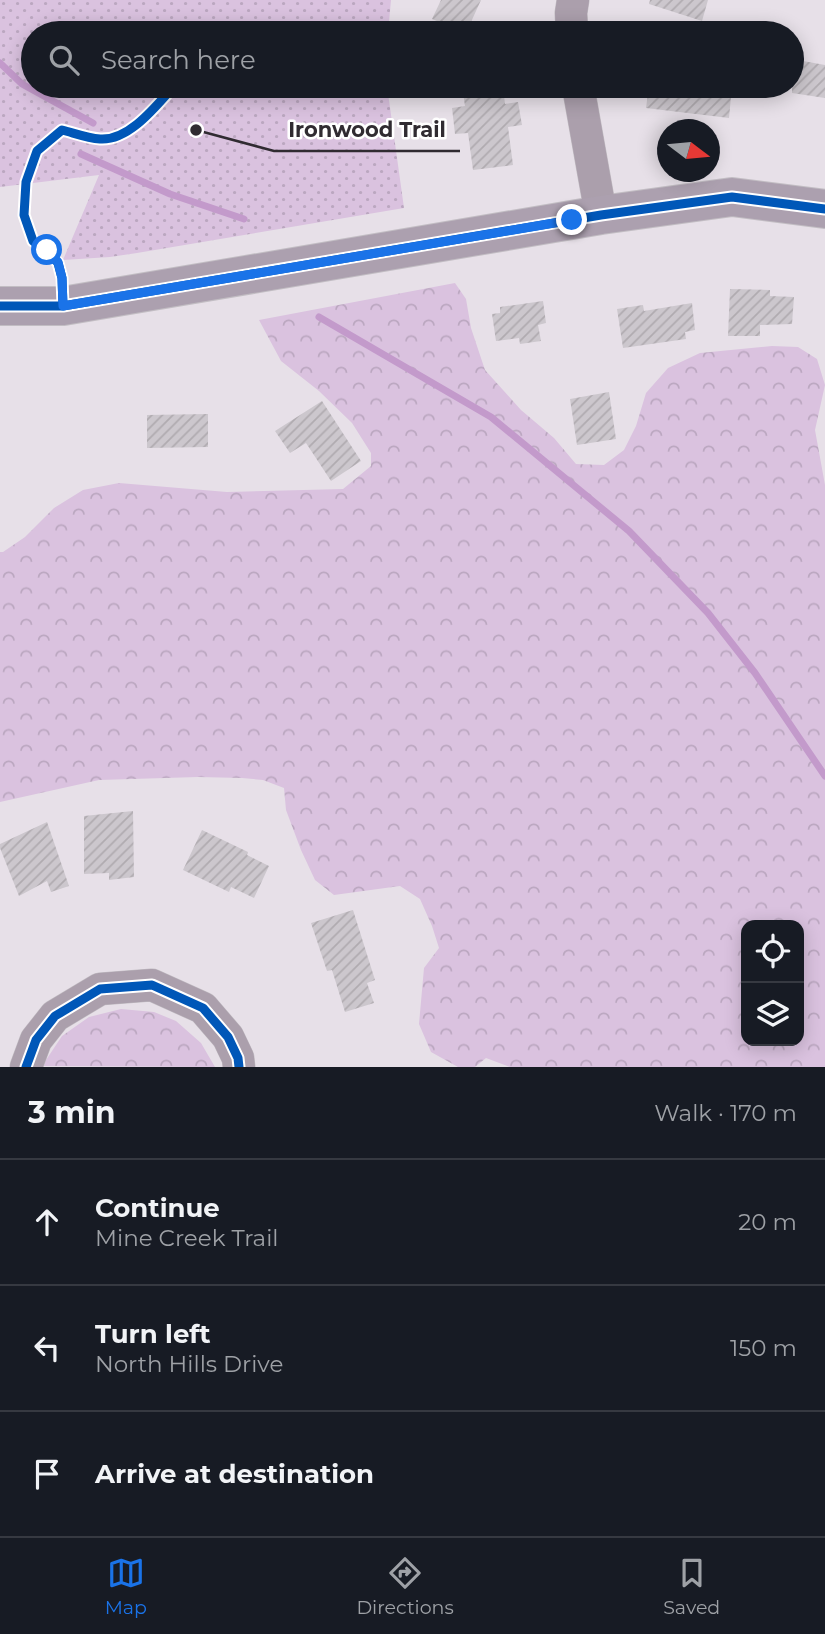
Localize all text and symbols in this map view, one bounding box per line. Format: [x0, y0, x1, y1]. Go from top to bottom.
search box [21, 21, 804, 98]
icon: search [45, 41, 83, 79]
text: Search here [101, 44, 256, 76]
callout: Ironwood Trail [274, 109, 460, 151]
text: Ironwood Trail [288, 117, 446, 142]
north arrow [657, 119, 720, 182]
route end [556, 204, 587, 235]
route start [31, 234, 62, 265]
map controls [741, 920, 804, 1046]
button: locate [741, 920, 804, 983]
button: layers [741, 983, 804, 1046]
text: 3 min [28, 1094, 115, 1131]
text: Walk · 170 m [654, 1099, 797, 1127]
text: Continue [95, 1192, 220, 1224]
icon: ahead [28, 1203, 66, 1241]
text: 20 m [738, 1208, 797, 1236]
text: Mine Creek Trail [95, 1224, 279, 1252]
text: Turn left [95, 1318, 211, 1350]
icon: left [28, 1329, 66, 1367]
text: 150 m [730, 1334, 797, 1362]
text: North Hills Drive [95, 1350, 283, 1378]
icon: arrive [28, 1455, 66, 1493]
text: Arrive at destination [95, 1458, 374, 1490]
tab: Map [105, 1554, 147, 1619]
tab: Directions [356, 1554, 454, 1619]
tab: Saved [663, 1554, 720, 1619]

